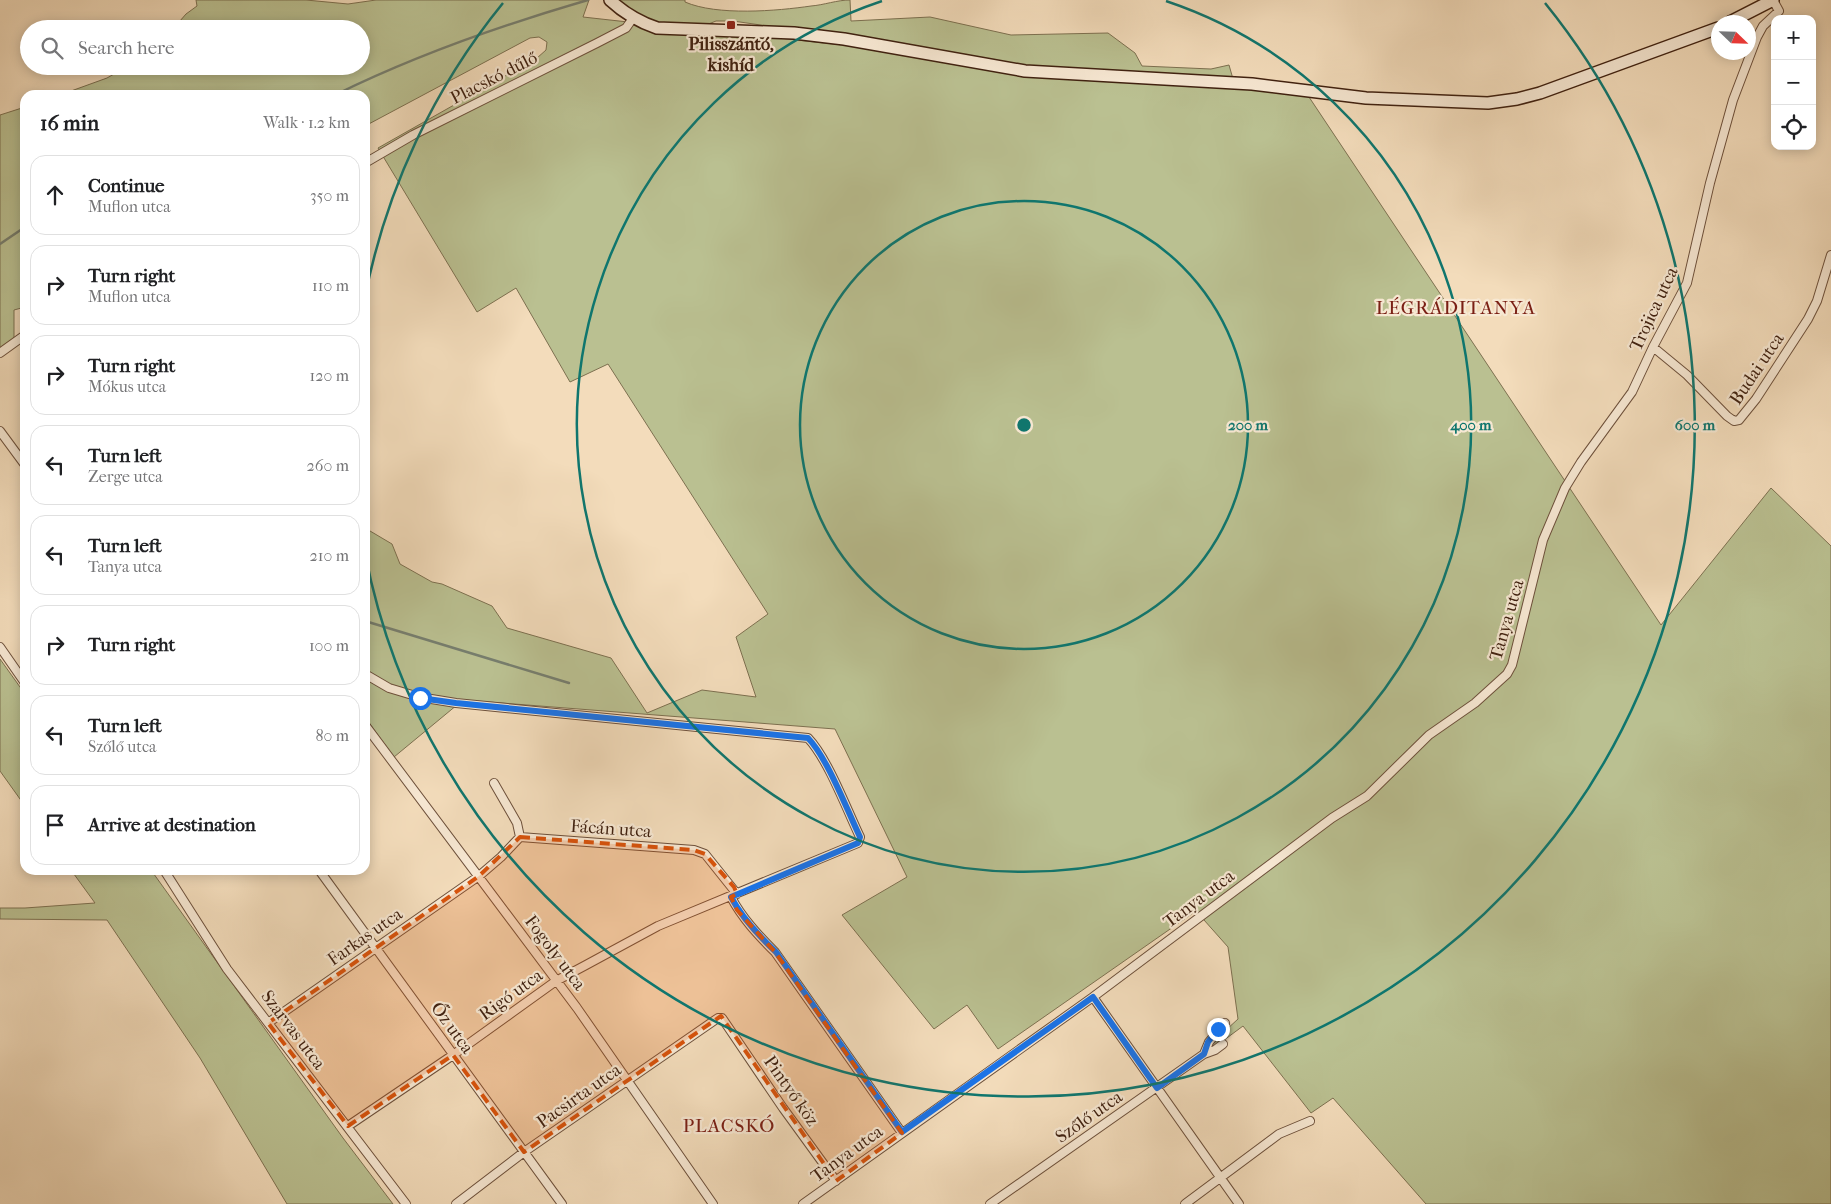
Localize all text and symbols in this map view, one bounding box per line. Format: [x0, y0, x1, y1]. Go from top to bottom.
north arrow [1711, 15, 1756, 60]
map controls [1771, 15, 1816, 150]
button: + [1771, 15, 1816, 60]
marker: Pilisszántó, kishíd [725, 19, 737, 31]
search box [20, 20, 370, 75]
icon: search [38, 34, 66, 62]
place label: Pilisszántó, kishíd [688, 34, 774, 76]
text: Search here [78, 37, 174, 59]
street label: Placskó dűlő [447, 47, 541, 109]
button: − [1771, 60, 1816, 105]
button: locate [1771, 105, 1816, 150]
text: 16 min [40, 111, 99, 135]
text: Walk · 1.2 km [263, 113, 350, 132]
text: Continue [88, 175, 164, 197]
icon: ahead [41, 181, 69, 209]
text: 350 m [310, 186, 349, 205]
text: Muflon utca [88, 197, 171, 216]
street label: Trojica utca [1625, 263, 1683, 354]
text: Turn right [88, 265, 175, 287]
icon: right [41, 271, 69, 299]
text: 110 m [312, 276, 349, 295]
text: Muflon utca [88, 287, 171, 306]
district label: LÉGRÁDITANYA [1376, 297, 1536, 319]
street label: Budai utca [1725, 329, 1789, 409]
text: Turn right [88, 355, 175, 377]
icon: right [41, 361, 69, 389]
text: 120 m [310, 366, 349, 385]
text: Mókus utca [88, 377, 166, 396]
centre of rings [1015, 416, 1033, 434]
text: 200 m [1228, 416, 1268, 434]
text: 400 m [1449, 416, 1492, 434]
text: 600 m [1675, 416, 1716, 434]
text: Turn left [88, 445, 162, 467]
icon: left [41, 451, 69, 479]
text: 260 m [307, 456, 349, 475]
text: Zerge utca [88, 467, 163, 486]
text: Turn left [88, 535, 162, 557]
icon: left [41, 541, 69, 569]
text: 210 m [310, 546, 349, 565]
text: Tanya utca [88, 557, 162, 576]
street label: Tanya utca [1485, 576, 1529, 663]
icon: right [41, 631, 69, 659]
text: Turn right [88, 634, 175, 656]
text: 100 m [309, 636, 349, 655]
route start [409, 687, 432, 710]
text: Turn left [88, 715, 162, 737]
icon: left [41, 721, 69, 749]
text: 80 m [315, 726, 349, 745]
text: Szőlő utca [88, 737, 156, 756]
icon: arrive [41, 811, 69, 839]
text: Arrive at destination [88, 814, 256, 836]
street label: Fácán utca [570, 816, 653, 842]
street label: Tanya utca [1159, 865, 1239, 932]
street label: Farkas utca [324, 903, 407, 970]
street label: Fogoly utca [520, 911, 590, 995]
street label: Rigó utca [475, 964, 548, 1025]
street label: Szarvas utca [256, 986, 330, 1074]
street label: Őz utca [426, 997, 480, 1059]
route end [1207, 1018, 1230, 1041]
street label: Pintyő köz [759, 1052, 823, 1130]
street label: Pacsirta utca [533, 1059, 626, 1133]
street label: Szőlő utca [1051, 1086, 1127, 1148]
district label: PLACSKÓ [683, 1114, 775, 1137]
street label: Tanya utca [807, 1121, 887, 1187]

